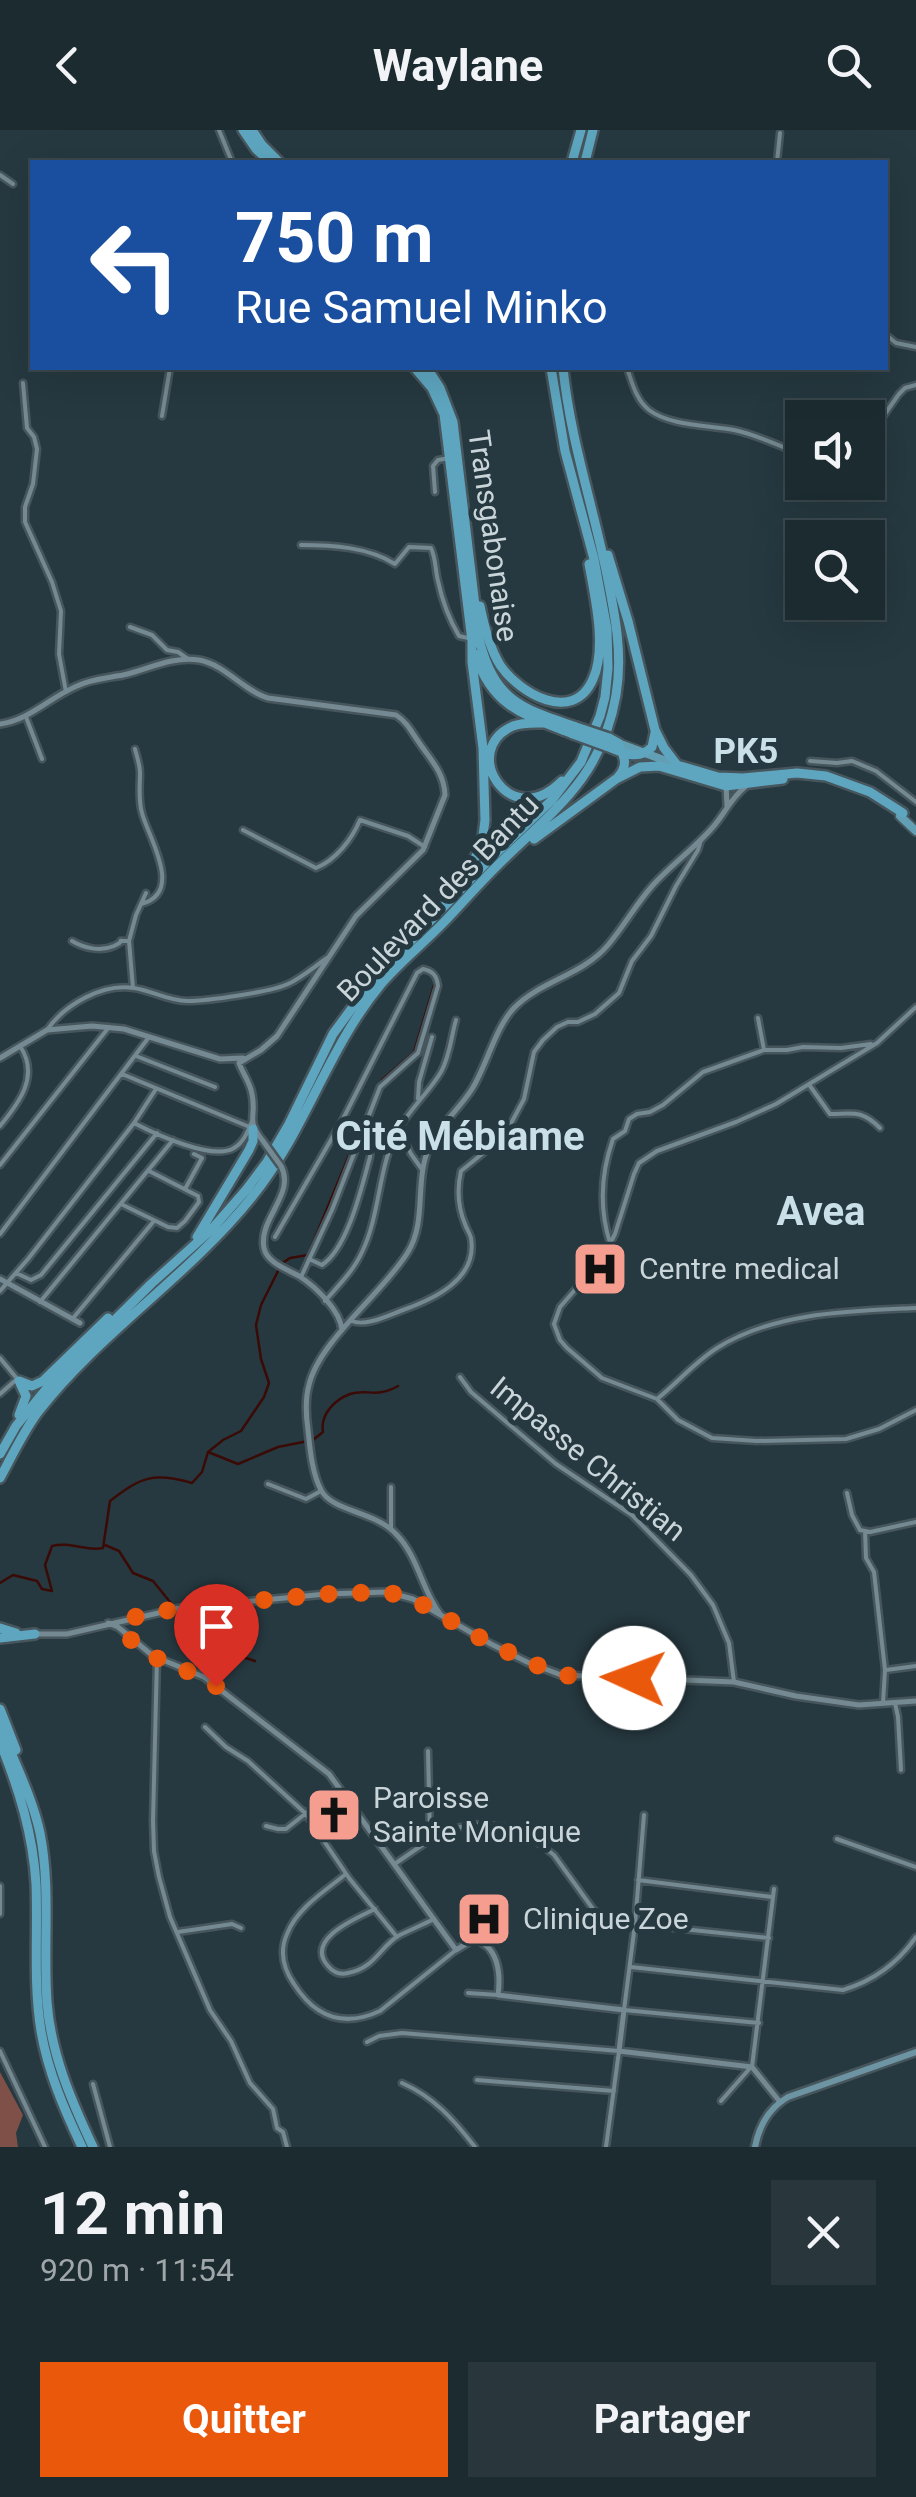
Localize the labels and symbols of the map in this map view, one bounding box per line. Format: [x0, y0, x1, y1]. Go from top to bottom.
street label: Transgabonaise [461, 428, 526, 644]
district label: PK5 [714, 731, 778, 772]
street label: Boulevard des Bantu [330, 787, 545, 1008]
district label: Cité Mébiame [335, 1113, 585, 1160]
district label: Avea [777, 1188, 865, 1235]
hospital icon: Centre medical [570, 1239, 630, 1299]
place label: Centre medical [639, 1251, 840, 1286]
street label: Impasse Christian [484, 1369, 693, 1548]
pin [174, 1584, 259, 1687]
position arrow [582, 1626, 686, 1730]
place label: Paroisse Sainte Monique [373, 1780, 581, 1849]
church icon: Paroisse Sainte Monique [304, 1785, 364, 1845]
hospital icon: Clinique Zoe [454, 1889, 514, 1949]
place label: Clinique Zoe [523, 1901, 689, 1936]

